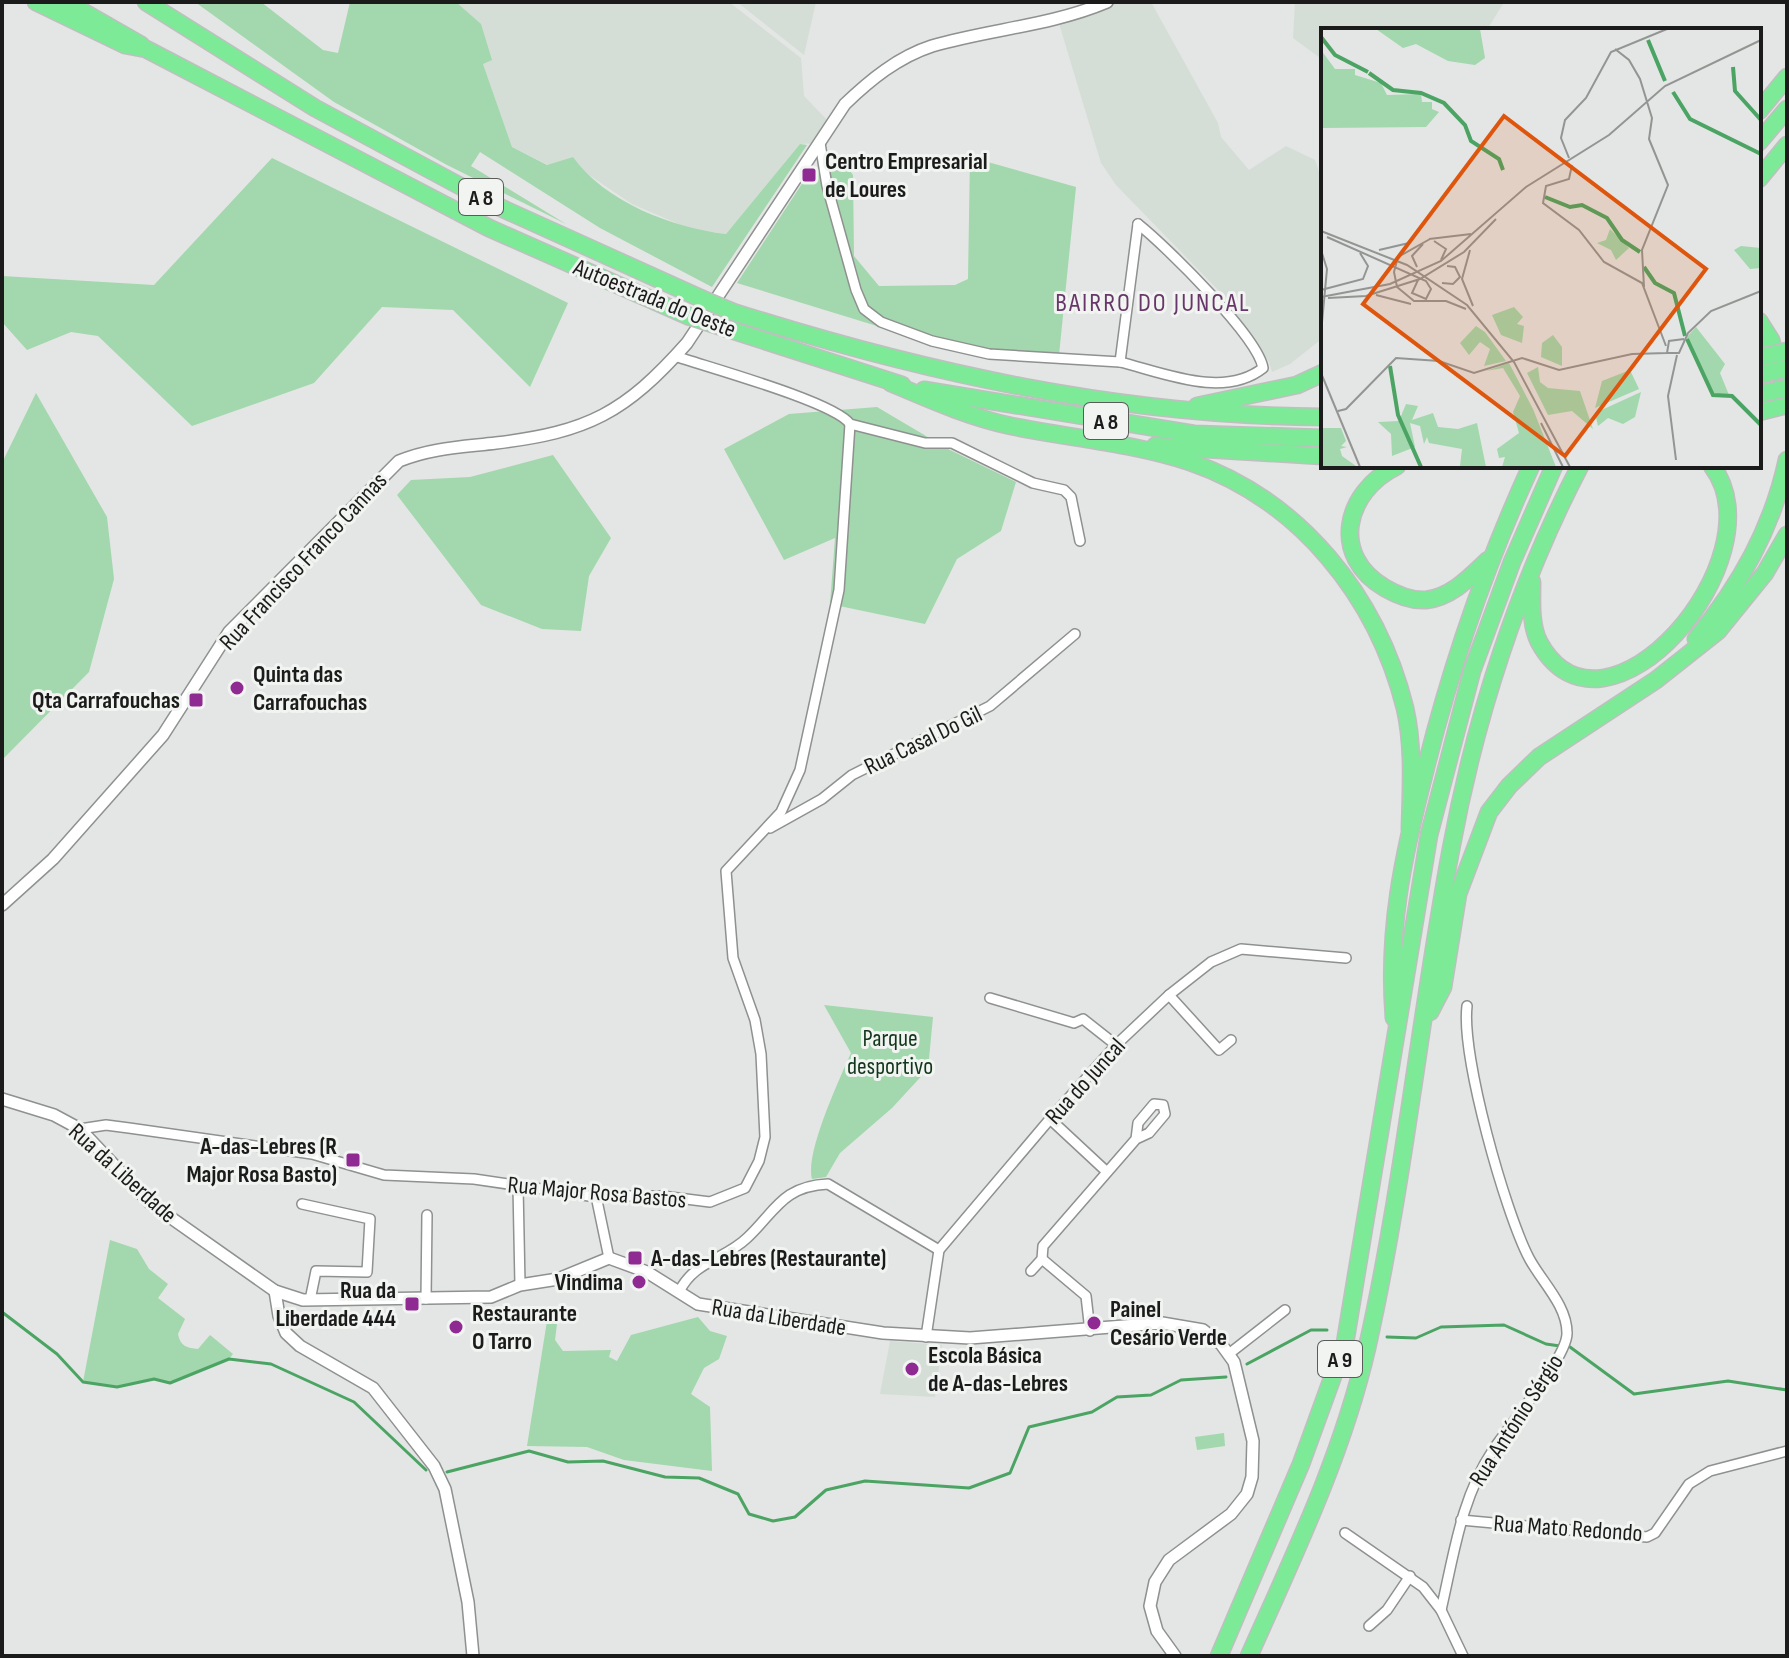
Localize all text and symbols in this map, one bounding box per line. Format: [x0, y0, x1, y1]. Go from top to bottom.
inset map [1321, 28, 1761, 468]
place label: Centro Empresarial de Loures [825, 147, 988, 204]
marker: Centro Empresarial de Loures [800, 166, 818, 184]
road number: A 8 [459, 179, 503, 215]
street label: Autoestrada do Oeste [569, 252, 740, 344]
district label: BAIRRO DO JUNCAL [1055, 288, 1251, 319]
road number: A 8 [1084, 403, 1128, 439]
street label: Rua Francisco Franco Cannas [213, 466, 393, 656]
place label: Quinta das Carrafouchas [253, 660, 367, 717]
marker: Quinta das Carrafouchas [228, 679, 246, 697]
place label: Qta Carrafouchas [32, 686, 180, 715]
marker: Qta Carrafouchas [187, 691, 205, 709]
street label: Rua Casal Do Gil [860, 700, 987, 781]
park label: Parque desportivo [847, 1024, 933, 1081]
street label: Rua do Juncal [1039, 1032, 1132, 1130]
street label: Rua da Liberdade [63, 1117, 183, 1230]
place label: A-das-Lebres (R Major Rosa Basto) [186, 1132, 337, 1189]
marker: A-das-Lebres (R Major Rosa Basto) [344, 1151, 362, 1169]
street label: Rua Major Rosa Bastos [506, 1170, 688, 1215]
place label: A-das-Lebres (Restaurante) [650, 1244, 886, 1273]
marker: A-das-Lebres (Restaurante) [626, 1249, 644, 1267]
place label: Vindima [555, 1268, 623, 1297]
marker: Vindima [630, 1273, 648, 1291]
place label: Rua da Liberdade 444 [275, 1276, 396, 1333]
street label: Rua da Liberdade [710, 1293, 848, 1342]
marker: Rua da Liberdade 444 [403, 1295, 421, 1313]
place label: Painel Cesário Verde [1110, 1295, 1227, 1352]
place label: Restaurante O Tarro [472, 1299, 577, 1356]
marker: Painel Cesário Verde [1085, 1314, 1103, 1332]
marker: Restaurante O Tarro [447, 1318, 465, 1336]
place label: Escola Básica de A-das-Lebres [928, 1341, 1068, 1398]
road number: A 9 [1318, 1341, 1362, 1377]
street label: Rua António Sérgio [1463, 1349, 1570, 1492]
marker: Escola Básica de A-das-Lebres [903, 1360, 921, 1378]
street label: Rua Mato Redondo [1493, 1509, 1643, 1548]

